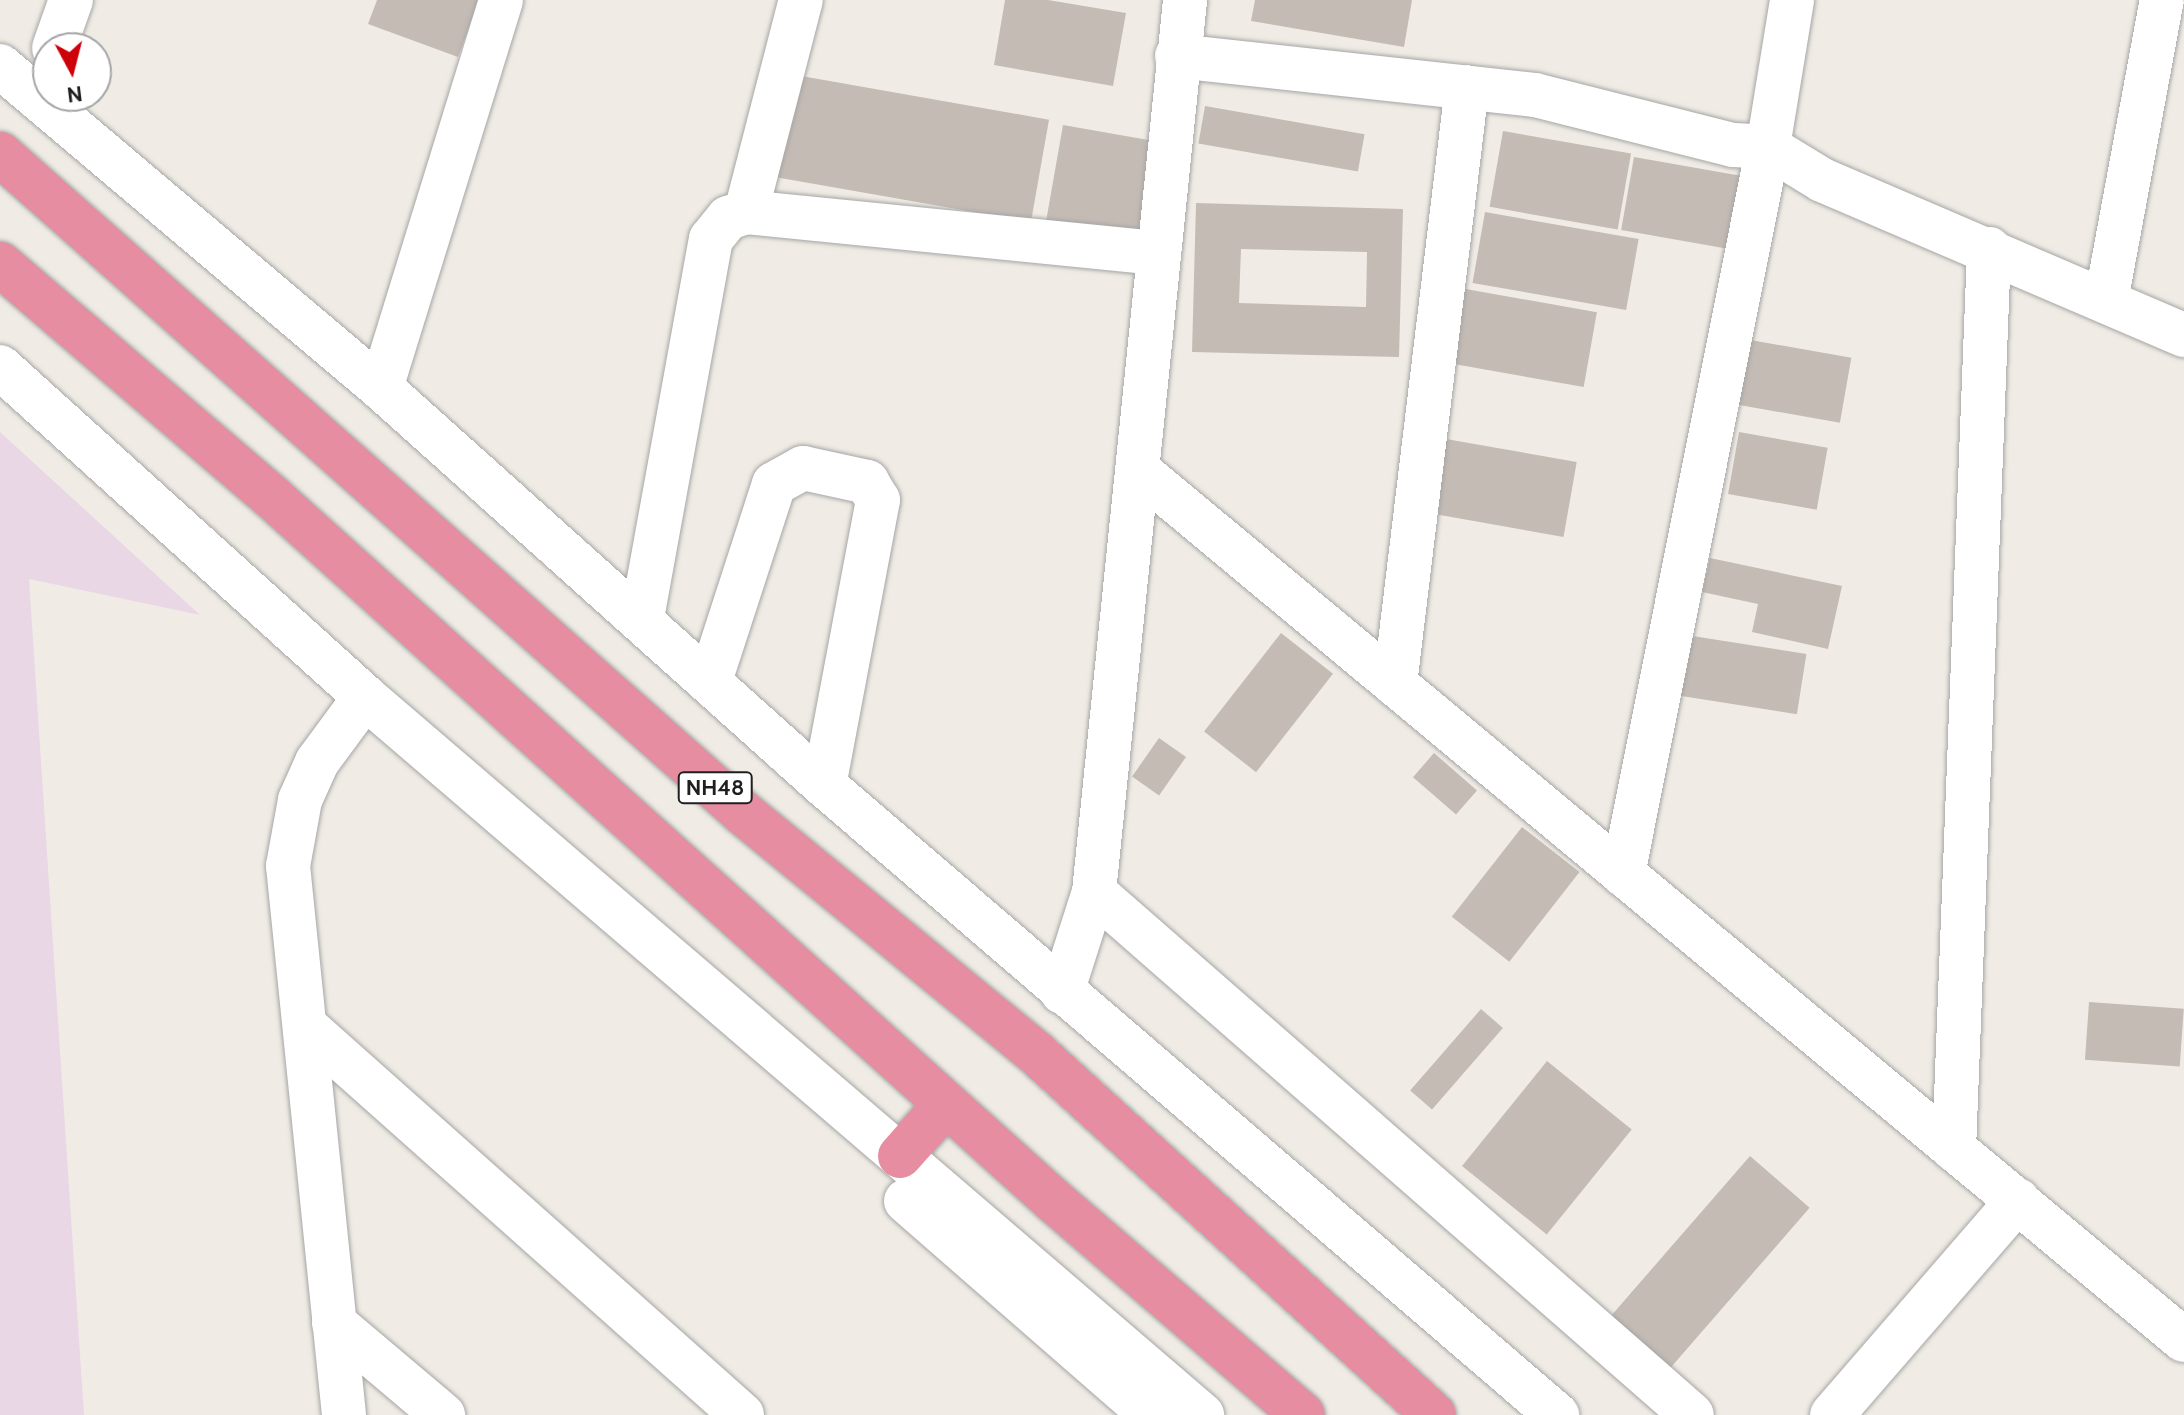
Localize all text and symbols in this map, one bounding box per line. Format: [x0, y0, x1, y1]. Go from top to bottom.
north arrow [32, 32, 112, 112]
text: N [65, 80, 84, 109]
road number: NH48 [677, 770, 753, 806]

